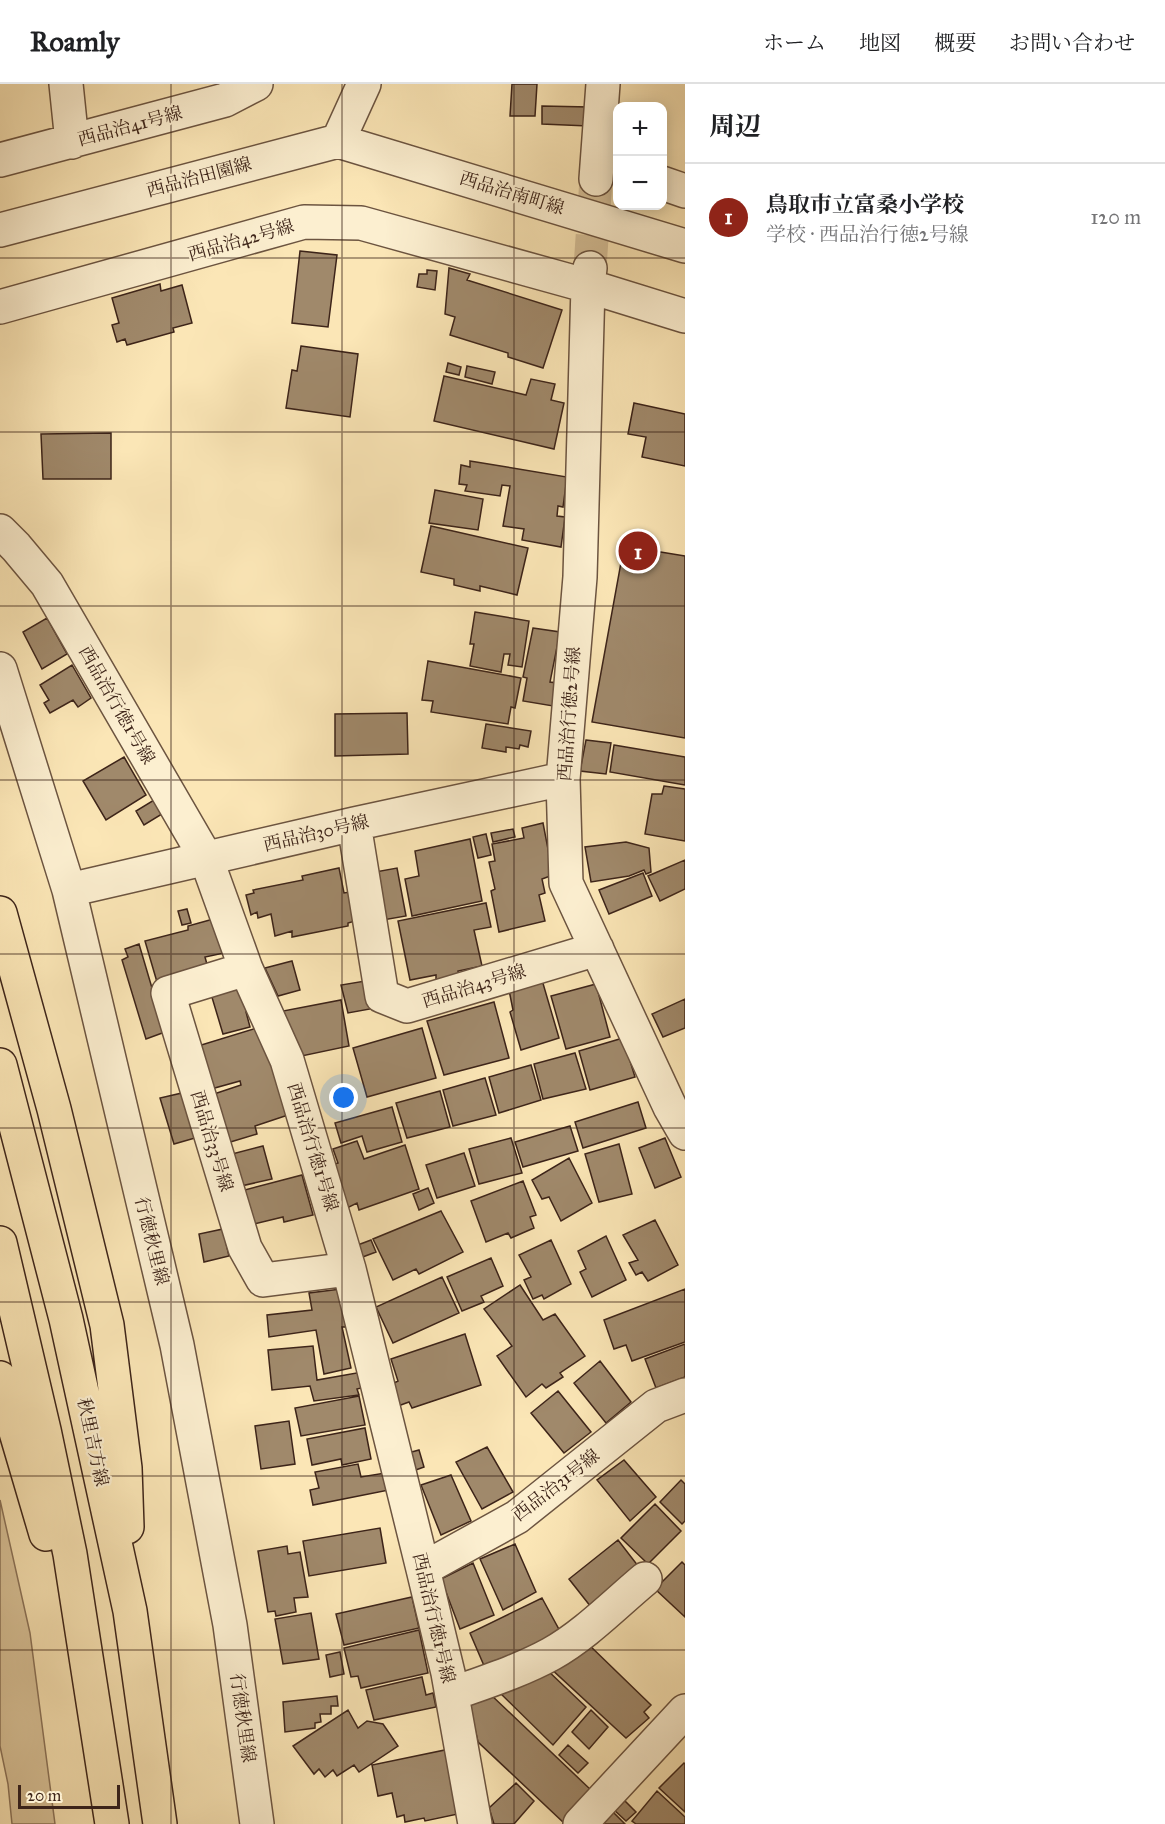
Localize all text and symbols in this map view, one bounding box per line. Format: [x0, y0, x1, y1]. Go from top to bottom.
text: Roamly [30, 24, 119, 59]
text: ホーム [763, 30, 826, 56]
text: 地図 [859, 30, 901, 56]
text: 概要 [934, 30, 976, 56]
text: お問い合わせ [1009, 30, 1135, 56]
street label: 西品治41号線 [75, 102, 185, 150]
map controls [613, 102, 667, 210]
button: + [613, 102, 667, 156]
text: 周辺 [709, 110, 761, 142]
street label: 西品治田園線 [144, 152, 254, 202]
button: − [613, 156, 667, 210]
street label: 西品治南町線 [457, 167, 567, 219]
text: 鳥取市立富桑小学校 [766, 191, 964, 218]
text: 1 [725, 205, 732, 229]
text: 120 m [1090, 205, 1141, 229]
street label: 西品治42号線 [186, 214, 296, 266]
text: 学校 · 西品治行徳2号線 [766, 222, 969, 246]
pin: 1 [618, 528, 658, 574]
street label: 西品治行徳1号線 [74, 642, 160, 768]
street label: 西品治行徳2号線 [553, 646, 585, 782]
street label: 西品治30号線 [261, 810, 371, 856]
street label: 西品治43号線 [420, 960, 528, 1012]
street label: 西品治行徳1号線 [283, 1080, 343, 1214]
your location [329, 1083, 358, 1112]
street label: 西品治33号線 [186, 1088, 238, 1194]
street label: 行徳秋里線 [130, 1195, 174, 1287]
street label: 秋里吉方線 [73, 1396, 113, 1488]
street label: 西品治31号線 [508, 1444, 604, 1526]
street label: 西品治行徳1号線 [408, 1551, 460, 1685]
street label: 行徳秋里線 [226, 1672, 260, 1764]
scale bar [18, 1782, 120, 1810]
text: 20 m [27, 1786, 61, 1805]

